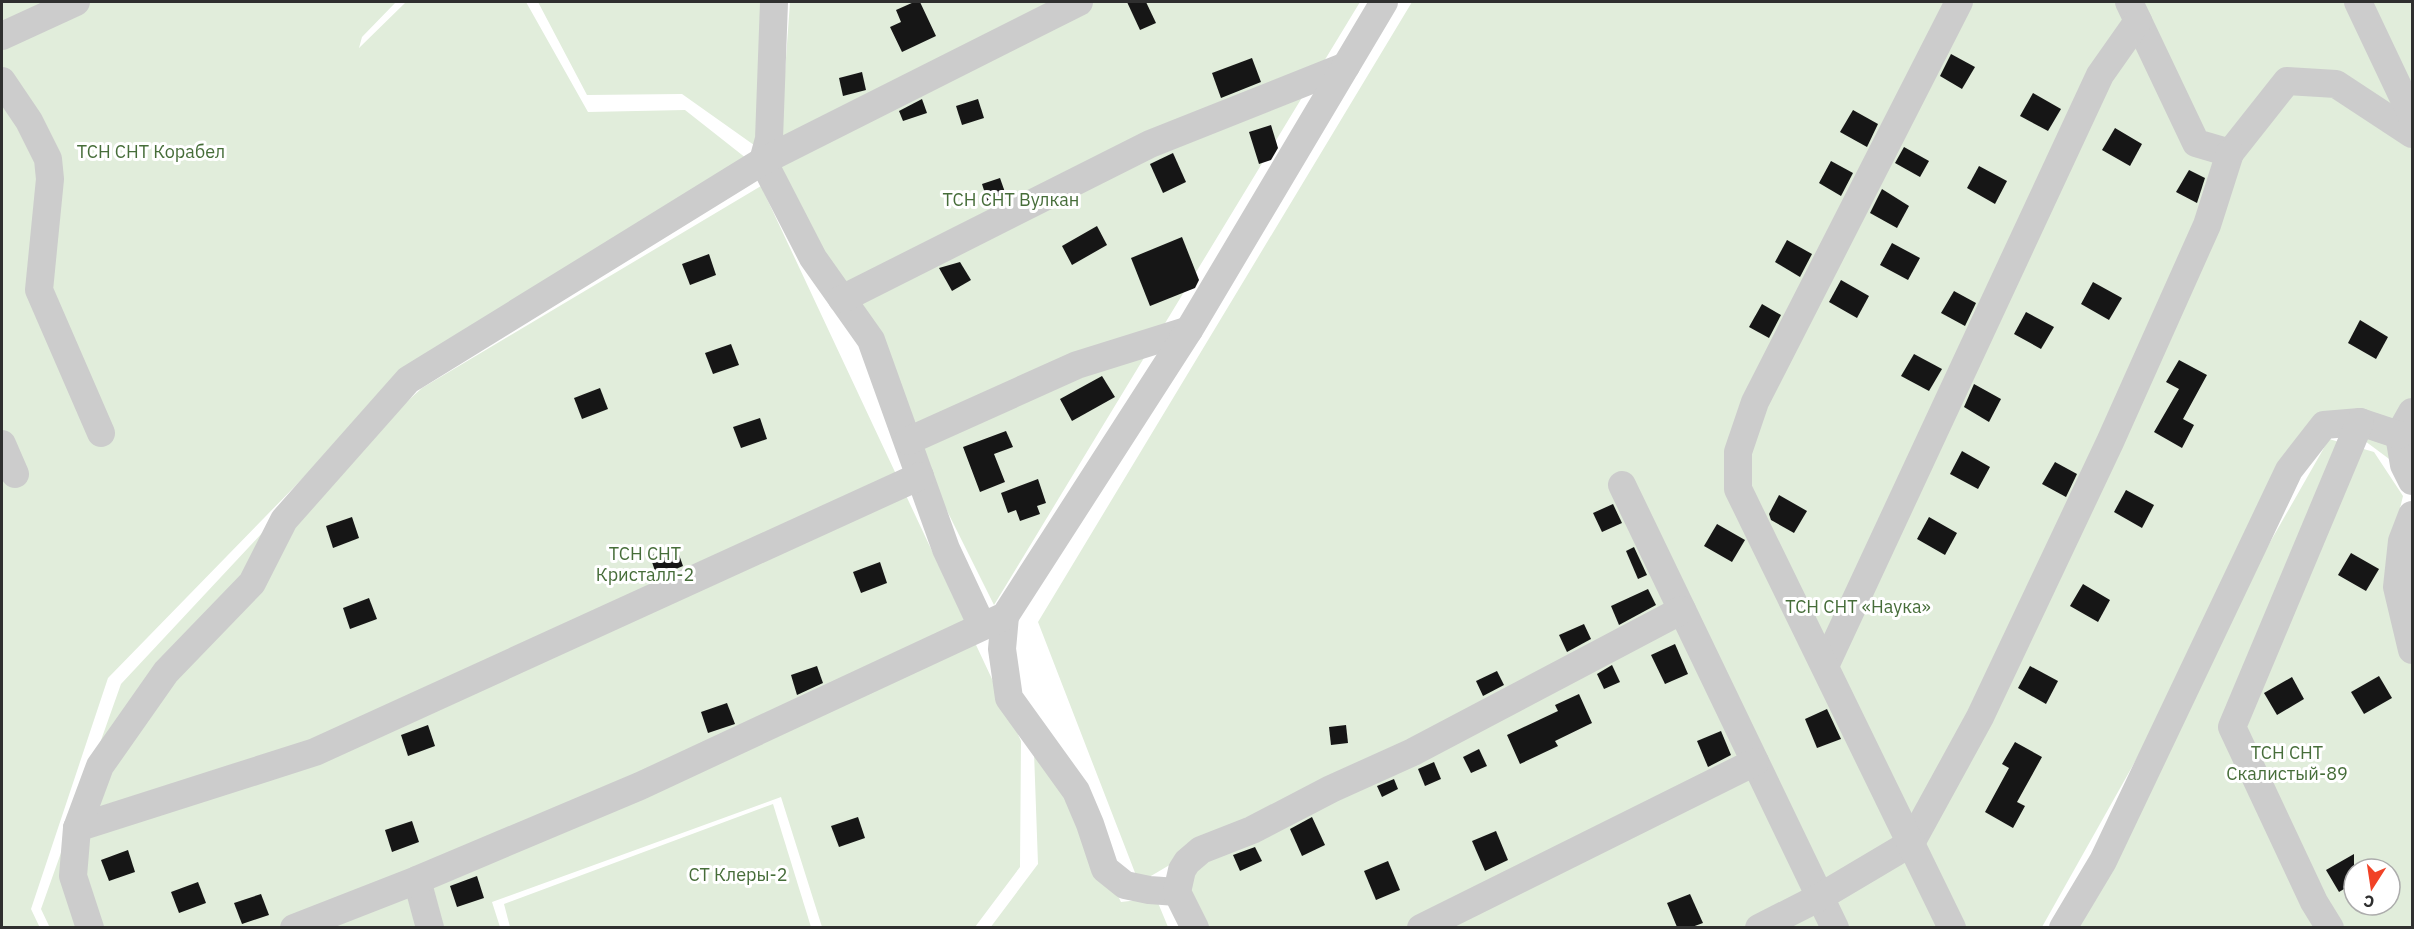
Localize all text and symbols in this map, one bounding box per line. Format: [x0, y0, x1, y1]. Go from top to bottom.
park label: ТСН СНТ Корабел [77, 140, 225, 163]
park label: ТСН СНТ Вулкан [943, 188, 1079, 211]
park label: ТСН СНТ Кристалл-2 [596, 542, 694, 586]
park label: ТСН СНТ «Наука» [1785, 595, 1931, 618]
park label: ТСН СНТ Скалистый-89 [2226, 741, 2348, 785]
north arrow [2342, 857, 2402, 917]
park label: СТ Клеры-2 [688, 863, 788, 886]
text: С [2362, 891, 2376, 913]

